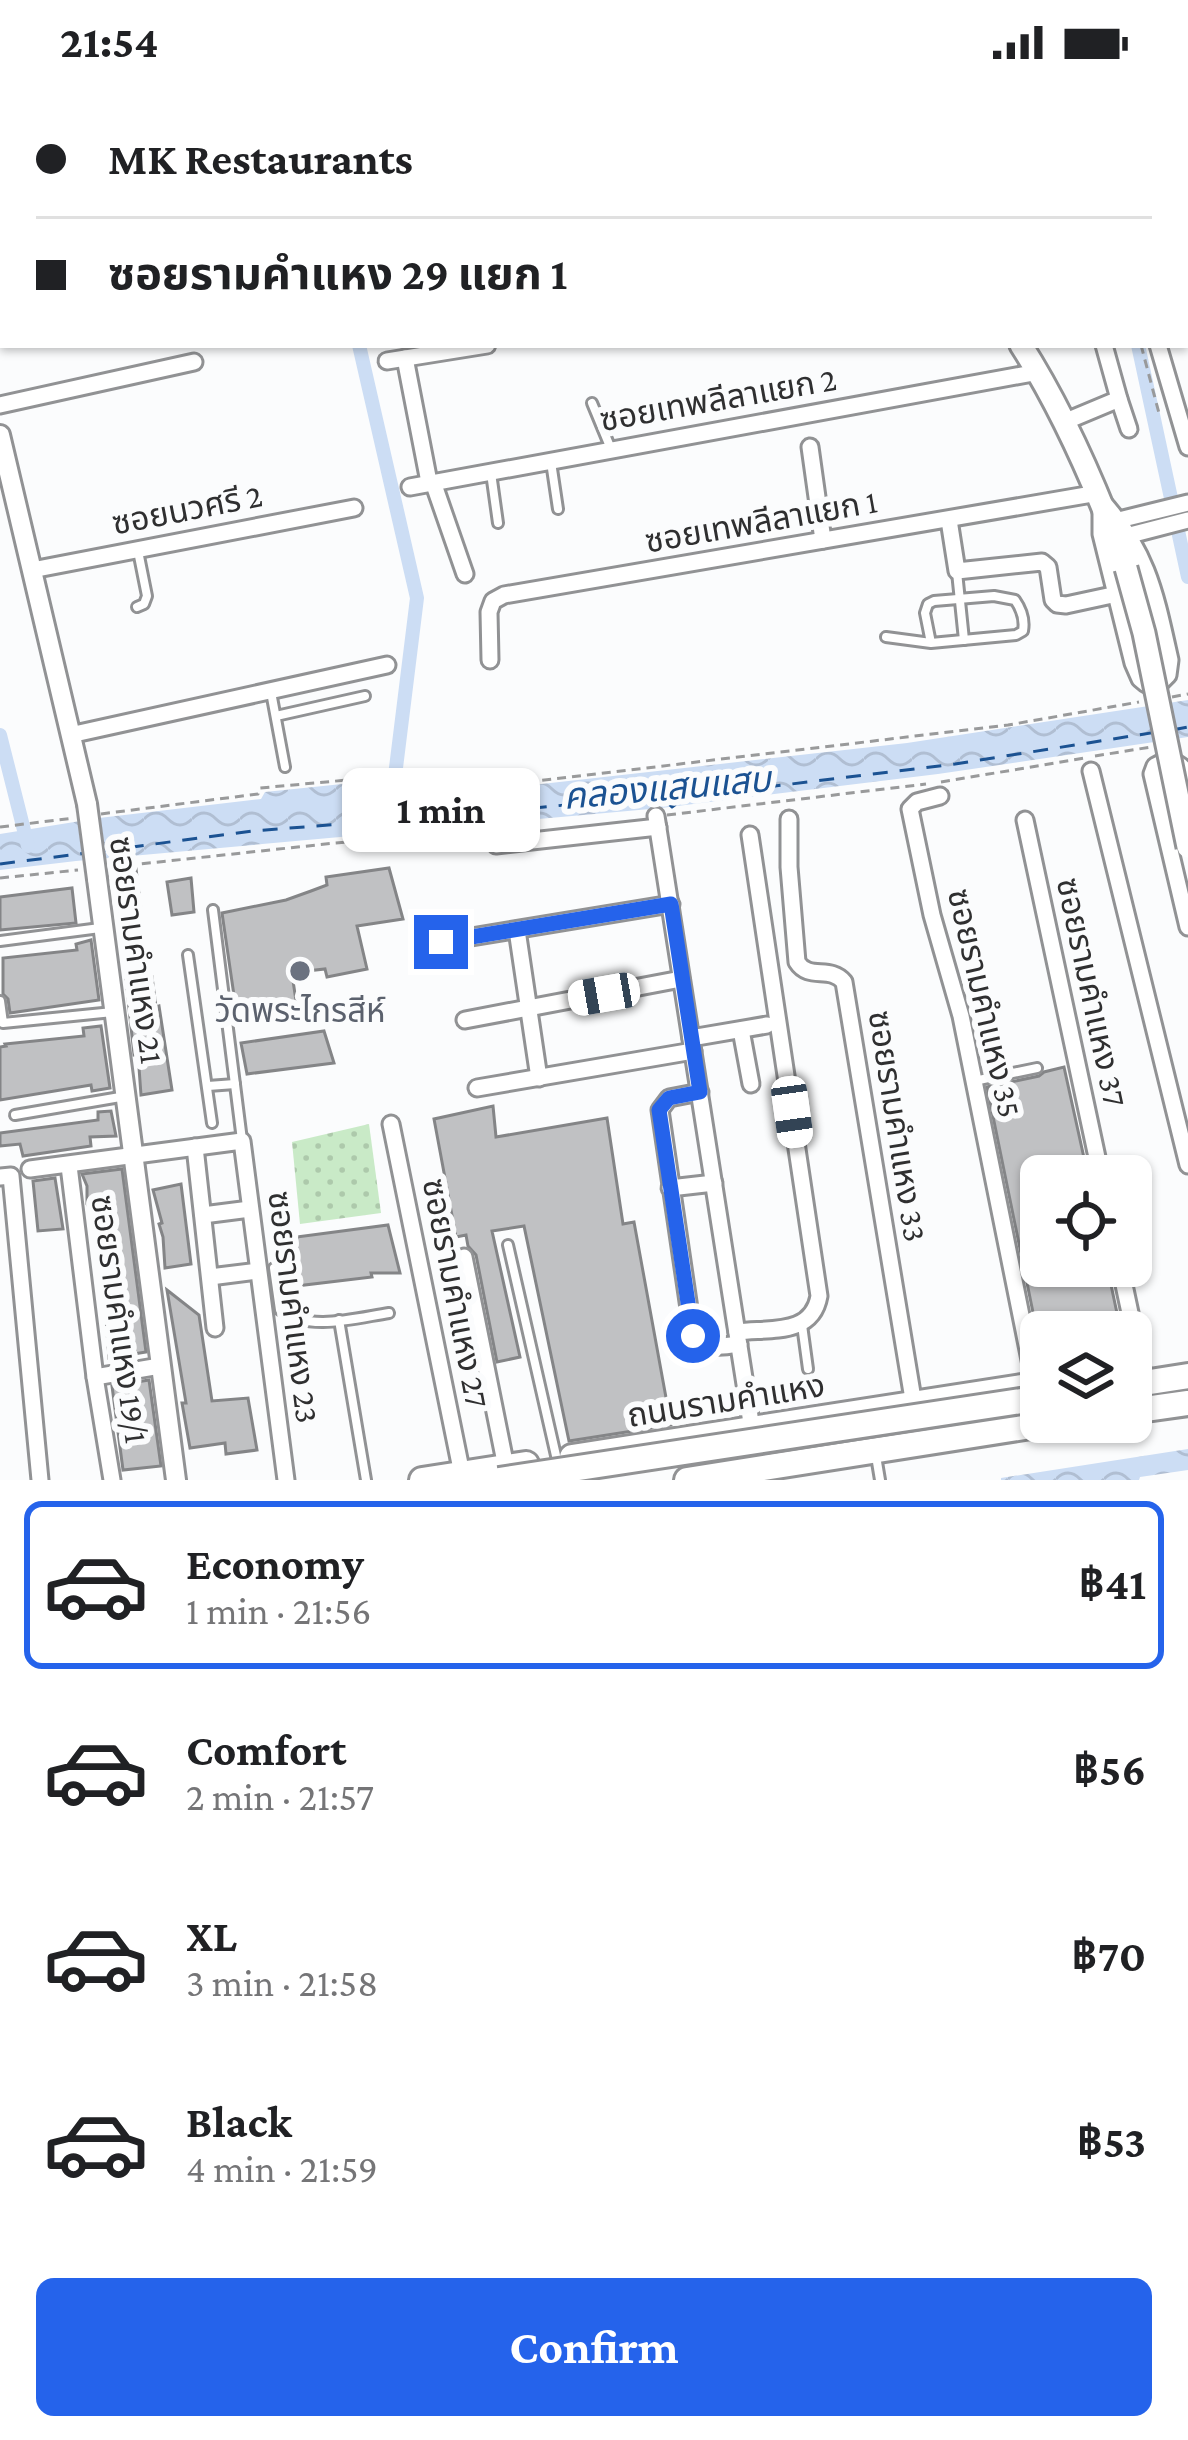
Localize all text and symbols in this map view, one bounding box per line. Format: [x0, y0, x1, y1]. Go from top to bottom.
text: 21:54 [60, 17, 159, 67]
text: MK Restaurants [108, 134, 413, 184]
text: ซอยรามคำแหง 29 แยก 1 [108, 249, 567, 299]
street label: ซอยเทพลีลาแยก 2 [597, 360, 839, 438]
street label: ซอยนวศรี 2 [109, 476, 265, 542]
street label: ซอยเทพลีลาแยก 1 [642, 482, 880, 560]
water label: คลองแสนแสบ [562, 759, 775, 817]
callout: 1 min [342, 768, 540, 852]
text: 1 min [397, 788, 485, 831]
street label: ซอยรามคำแหง 21 [103, 834, 171, 1066]
street label: ซอยรามคำแหง 37 [1050, 874, 1134, 1110]
street label: ซอยรามคำแหง 35 [941, 885, 1029, 1121]
route end [414, 915, 468, 969]
marker: วัดพระไกรสีห์ [287, 958, 313, 984]
car [565, 970, 643, 1018]
place label: วัดพระไกรสีห์ [215, 992, 386, 1029]
street label: ซอยรามคำแหง 33 [861, 1008, 935, 1244]
car [769, 1074, 815, 1150]
map controls [1020, 1155, 1152, 1443]
button: locate [1020, 1155, 1152, 1287]
street label: ซอยรามคำแหง 27 [416, 1175, 496, 1411]
street label: ซอยรามคำแหง 23 [261, 1189, 327, 1425]
street label: ซอยรามคำแหง 19/1 [84, 1192, 156, 1446]
route start [666, 1309, 720, 1363]
button: layers [1020, 1311, 1152, 1443]
street label: ถนนรามคำแหง [625, 1366, 827, 1434]
icon: car [42, 1531, 150, 1639]
text: Economy [186, 1539, 364, 1589]
text: ฿41 [1079, 1559, 1146, 1609]
text: 1 min · 21:56 [186, 1589, 371, 1632]
icon: car [42, 1717, 150, 1825]
text: Comfort [186, 1725, 347, 1775]
text: ฿56 [1073, 1745, 1146, 1795]
text: 2 min · 21:57 [186, 1775, 374, 1818]
icon: car [42, 1903, 150, 2011]
text: XL [186, 1911, 237, 1961]
text: ฿70 [1071, 1931, 1146, 1981]
text: 3 min · 21:58 [186, 1961, 378, 2004]
icon: car [42, 2089, 150, 2197]
text: Black [186, 2097, 292, 2147]
text: ฿53 [1077, 2117, 1146, 2167]
text: 4 min · 21:59 [186, 2147, 378, 2190]
button: Confirm [36, 2278, 1152, 2416]

